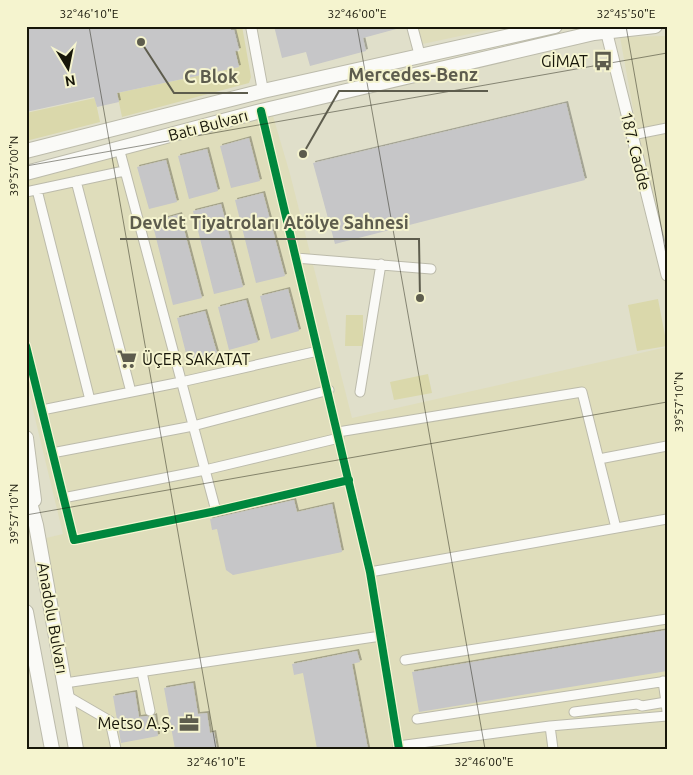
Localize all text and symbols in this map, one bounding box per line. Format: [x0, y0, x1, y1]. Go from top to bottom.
text: 32°46'10"E [60, 7, 119, 20]
text: 32°46'00"E [328, 7, 387, 20]
text: 32°45'50"E [597, 7, 656, 20]
north arrow [42, 42, 92, 92]
bus stop icon: GİMAT [592, 50, 614, 72]
place label: GİMAT [541, 52, 588, 70]
callout: Mercedes-Benz [339, 58, 488, 91]
callout: C Blok [174, 60, 248, 93]
text: Mercedes-Benz [348, 64, 478, 84]
text: C Blok [184, 66, 238, 86]
text: N [64, 72, 77, 90]
street label: Batı Bulvarı [166, 106, 250, 144]
street label: 187. Cadde [618, 110, 654, 192]
text: 39°57'00"N [7, 136, 20, 196]
callout: Devlet Tiyatroları Atölye Sahnesi [120, 206, 419, 239]
text: Devlet Tiyatroları Atölye Sahnesi [129, 212, 409, 232]
supermarket icon: ÜÇER SAKATAT [116, 348, 138, 370]
place label: ÜÇER SAKATAT [142, 350, 250, 368]
text: 39°57'10"N [672, 372, 685, 432]
text: 39°57'10"N [7, 484, 20, 544]
street label: Anadolu Bulvarı [34, 561, 72, 675]
office icon: Metso A.Ş. [178, 712, 200, 734]
place label: Metso A.Ş. [97, 714, 174, 732]
text: 32°46'10"E [187, 755, 246, 768]
text: 32°46'00"E [455, 755, 514, 768]

